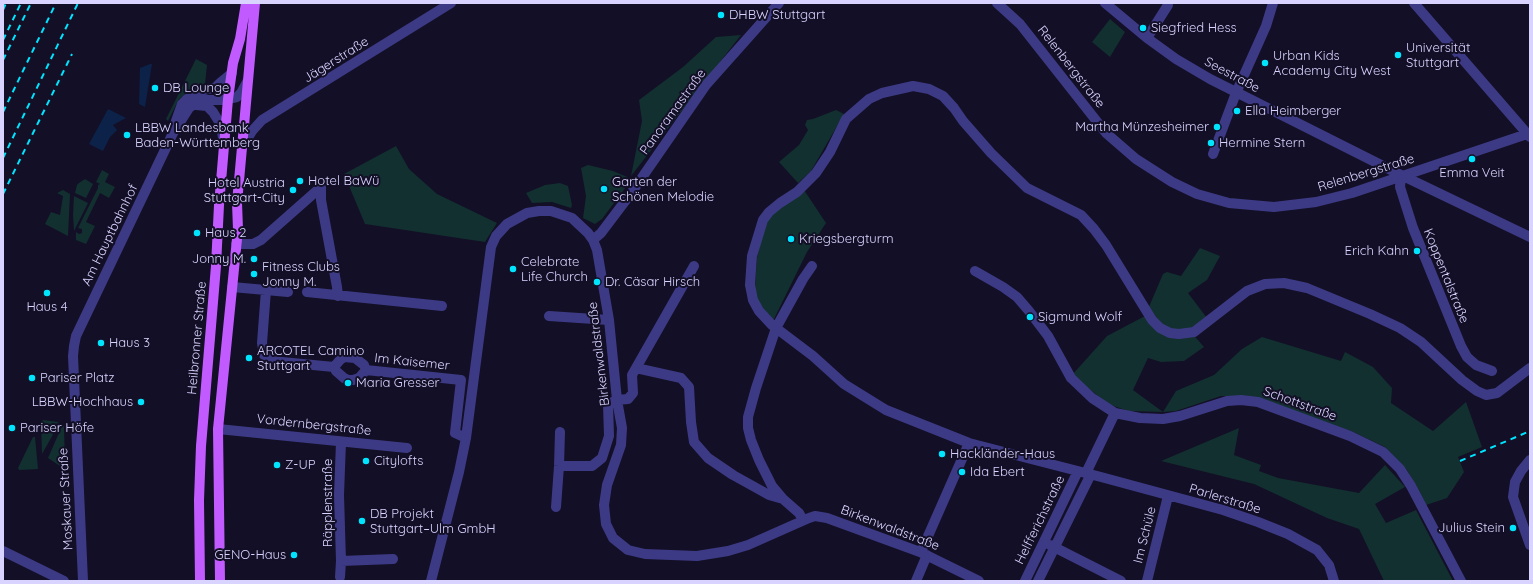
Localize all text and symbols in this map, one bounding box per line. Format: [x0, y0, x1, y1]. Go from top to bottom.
place label: DHBW Stuttgart [729, 7, 825, 23]
marker: DHBW Stuttgart [716, 10, 726, 20]
place label: Siegfried Hess [1151, 20, 1237, 36]
street label: Relenbergstraße [1034, 23, 1108, 111]
marker: Siegfried Hess [1138, 23, 1148, 33]
street label: Jägerstraße [301, 34, 371, 86]
place label: Universität Stuttgart [1406, 40, 1470, 71]
place label: Urban Kids Academy City West [1273, 48, 1391, 79]
marker: Universität Stuttgart [1393, 50, 1403, 60]
street label: Seestraße [1202, 54, 1262, 96]
marker: Urban Kids Academy City West [1260, 58, 1270, 68]
street label: Panoramastraße [637, 66, 709, 158]
place label: DB Lounge [163, 80, 229, 96]
marker: DB Lounge [150, 83, 160, 93]
place label: Ella Heimberger [1245, 103, 1341, 119]
marker: Ella Heimberger [1232, 106, 1242, 116]
place label: Martha Münzesheimer [1075, 119, 1209, 135]
place label: LBBW Landesbank Baden-Württemberg [135, 120, 260, 151]
marker: Martha Münzesheimer [1212, 122, 1222, 132]
marker: LBBW Landesbank Baden-Württemberg [122, 130, 132, 140]
place label: Hermine Stern [1219, 135, 1305, 151]
marker: Hermine Stern [1206, 138, 1216, 148]
street label: Relenbergstraße [1316, 151, 1416, 195]
marker: Emma Veit [1467, 154, 1477, 164]
place label: Emma Veit [1439, 165, 1505, 181]
place label: Hotel BaWü [308, 173, 379, 189]
place label: Garten der Schönen Melodie [612, 174, 714, 205]
place label: Hotel Austria Stuttgart-City [204, 175, 285, 206]
marker: Hotel BaWü [295, 176, 305, 186]
street label: Am Hauptbahnhof [79, 182, 141, 288]
marker: Garten der Schönen Melodie [599, 184, 609, 194]
marker: Hotel Austria Stuttgart-City [288, 185, 298, 195]
place label: Haus 2 [205, 225, 246, 241]
street label: Koppentalstraße [1420, 226, 1472, 326]
marker: Haus 2 [192, 228, 202, 238]
place label: Kriegsbergturm [799, 231, 894, 247]
marker: Kriegsbergturm [786, 234, 796, 244]
place label: Erich Kahn [1345, 243, 1409, 259]
marker: Erich Kahn [1412, 246, 1422, 256]
place label: Jonny M. [192, 251, 246, 267]
marker: Jonny M. [249, 254, 259, 264]
place label: Celebrate Life Church [521, 254, 588, 285]
place label: Fitness Clubs Jonny M. [262, 259, 340, 290]
marker: Celebrate Life Church [508, 264, 518, 274]
marker: Fitness Clubs Jonny M. [249, 269, 259, 279]
place label: Dr. Cäsar Hirsch [605, 274, 700, 290]
marker: Dr. Cäsar Hirsch [592, 277, 602, 287]
street label: Heilbronner Straße [184, 281, 210, 395]
marker: Haus 4 [42, 288, 52, 298]
place label: Haus 4 [26, 299, 68, 315]
street label: Birkenwaldstraße [585, 301, 613, 407]
place label: Sigmund Wolf [1038, 309, 1122, 325]
marker: Sigmund Wolf [1025, 312, 1035, 322]
place label: Haus 3 [109, 335, 150, 351]
marker: Haus 3 [96, 338, 106, 348]
place label: ARCOTEL Camino Stuttgart [257, 343, 364, 374]
street label: Im Kaisemer [374, 350, 450, 374]
marker: ARCOTEL Camino Stuttgart [244, 353, 254, 363]
place label: Pariser Platz [40, 370, 115, 386]
marker: Pariser Platz [27, 373, 37, 383]
place label: Maria Gresser [356, 375, 439, 391]
marker: Maria Gresser [343, 378, 353, 388]
street label: Schottstraße [1261, 384, 1339, 424]
place label: LBBW-Hochhaus [32, 394, 133, 410]
marker: LBBW-Hochhaus [136, 397, 146, 407]
street label: Vordernbergstraße [256, 411, 372, 439]
place label: Pariser Höfe [20, 420, 94, 436]
marker: Pariser Höfe [7, 423, 17, 433]
place label: Hackländer-Haus [950, 446, 1055, 462]
street label: Moskauer Straße [56, 448, 76, 550]
marker: Hackländer-Haus [937, 449, 947, 459]
place label: Citylofts [374, 453, 423, 469]
marker: Citylofts [361, 456, 371, 466]
place label: Z-UP [285, 457, 315, 473]
street label: Räpplenstraße [320, 459, 336, 547]
marker: Z-UP [272, 460, 282, 470]
place label: Ida Ebert [970, 464, 1025, 480]
marker: Ida Ebert [957, 467, 967, 477]
street label: Helfferichstraße [1012, 473, 1068, 567]
street label: Parlerstraße [1187, 481, 1263, 517]
street label: Birkenwaldstraße [838, 502, 942, 554]
street label: Im Schüle [1130, 505, 1160, 565]
place label: DB Projekt Stuttgart–Ulm GmbH [370, 506, 496, 537]
marker: DB Projekt Stuttgart–Ulm GmbH [357, 516, 367, 526]
place label: Julius Stein [1438, 520, 1505, 536]
marker: Julius Stein [1508, 523, 1518, 533]
place label: GENO-Haus [214, 547, 286, 563]
marker: GENO-Haus [289, 550, 299, 560]

